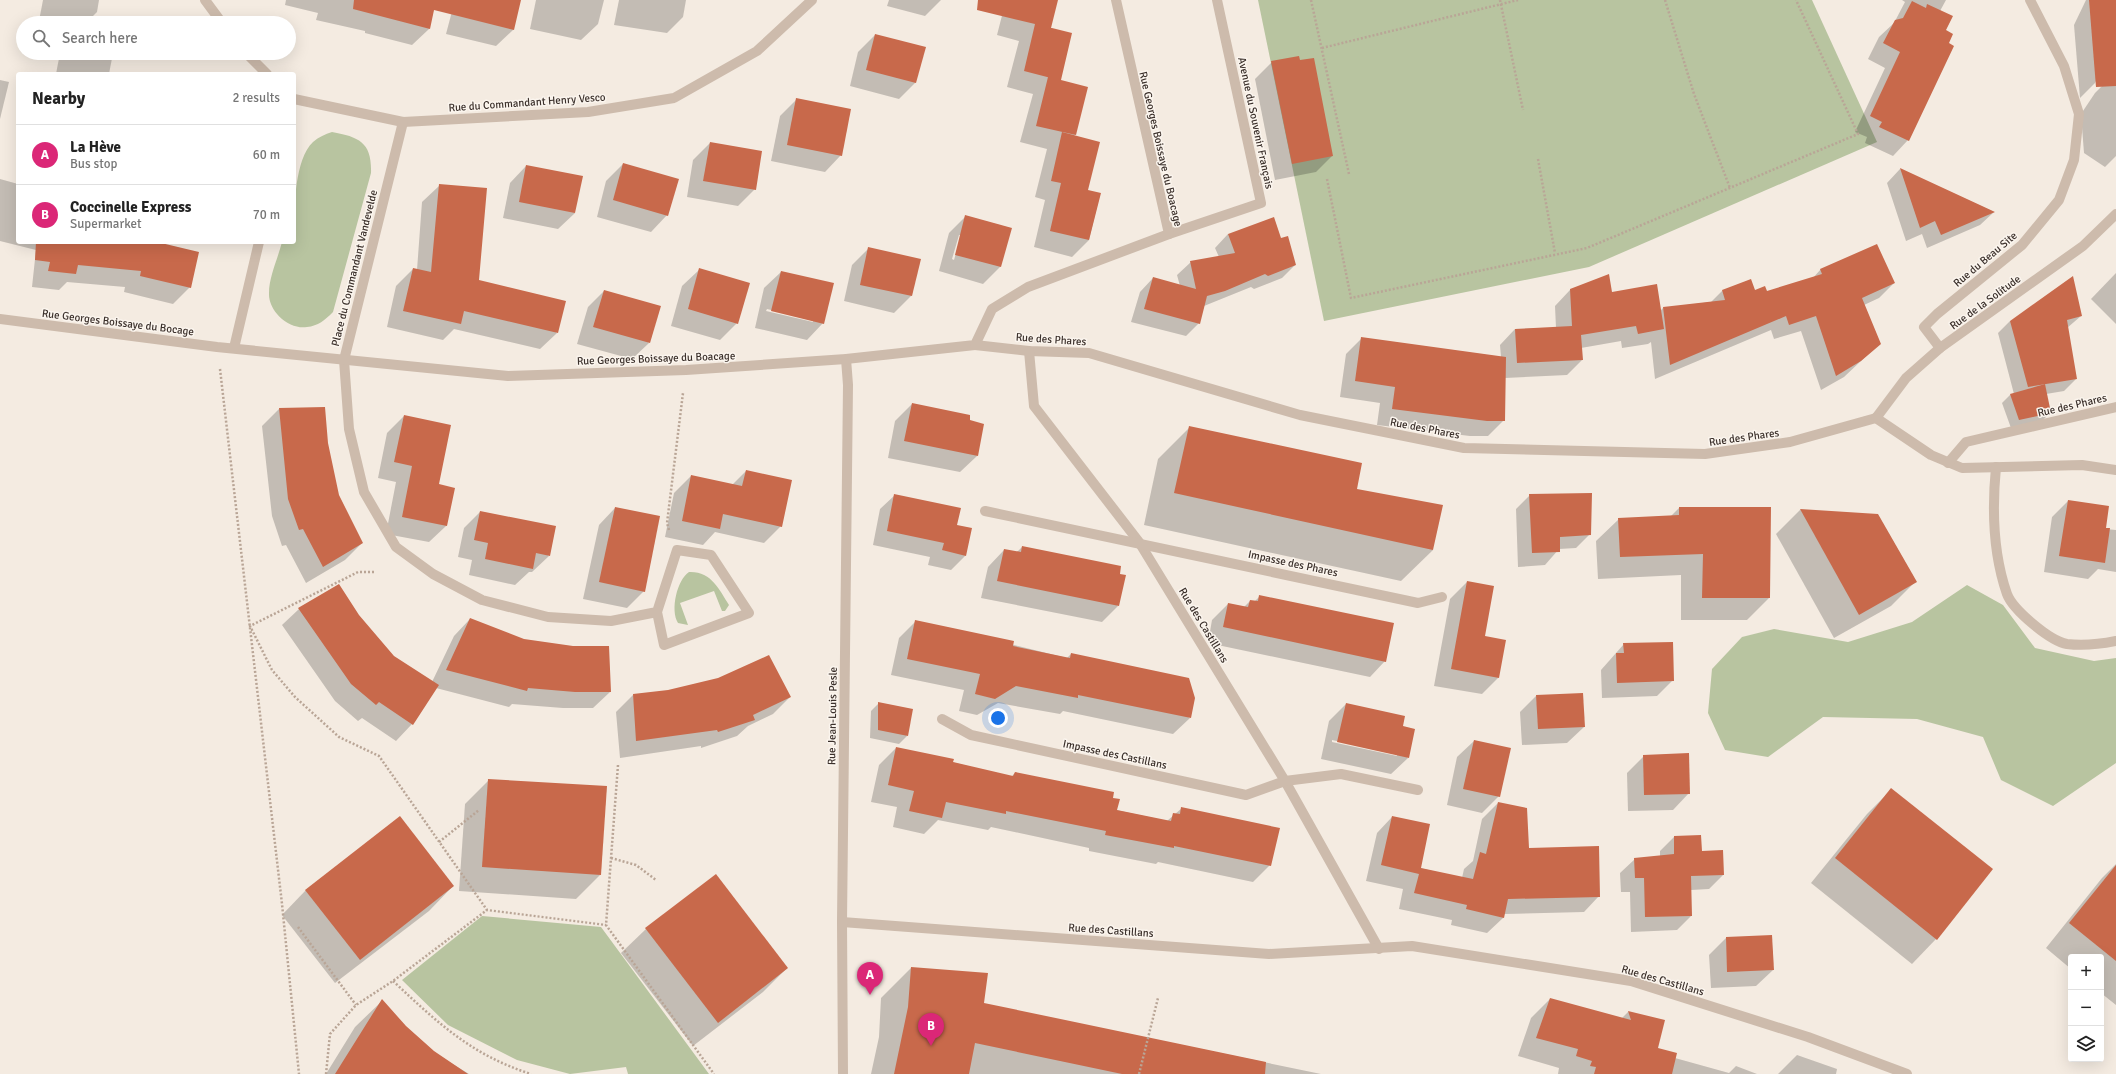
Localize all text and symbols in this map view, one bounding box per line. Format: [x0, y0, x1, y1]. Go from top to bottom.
search box [16, 16, 296, 60]
icon: search [30, 27, 52, 49]
text: Search here [62, 29, 138, 47]
street label: Avenue du Souvenir Français [1235, 56, 1276, 190]
street label: Rue Georges Boissaye du Boacage [1136, 70, 1185, 228]
text: Nearby [32, 88, 85, 109]
text: 2 results [232, 90, 280, 106]
street label: Rue du Commandant Henry Vesco [448, 91, 606, 114]
text: La Hève [70, 138, 121, 156]
text: A [41, 147, 49, 163]
text: 60 m [253, 147, 280, 163]
text: Bus stop [70, 156, 117, 172]
street label: Place du Commandant Vandevelde [329, 188, 380, 348]
text: Coccinelle Express [70, 198, 191, 216]
text: B [41, 207, 49, 223]
text: 70 m [253, 207, 280, 223]
text: Supermarket [70, 216, 142, 232]
street label: Rue du Beau Site [1951, 229, 2020, 290]
street label: Rue de la Solitude [1947, 272, 2023, 332]
street label: Rue Georges Boissaye du Bocage [41, 307, 195, 338]
street label: Rue des Phares [1015, 331, 1087, 348]
street label: Rue Georges Boissaye du Boacage [577, 349, 736, 368]
street label: Rue des Phares [2036, 391, 2108, 420]
street label: Rue des Phares [1389, 415, 1461, 442]
street label: Rue des Phares [1708, 426, 1780, 449]
street label: Impasse des Phares [1247, 548, 1339, 579]
street label: Rue des Castillans [1176, 585, 1231, 665]
street label: Rue Jean-Louis Pesle [825, 667, 840, 765]
your location [988, 708, 1008, 728]
street label: Impasse des Castillans [1062, 737, 1168, 772]
street label: Rue des Castillans [1068, 921, 1154, 940]
map controls [2068, 954, 2104, 1062]
button: + [2068, 954, 2104, 990]
pin: A [857, 962, 883, 995]
street label: Rue des Castillans [1620, 962, 1706, 999]
button: − [2068, 990, 2104, 1026]
pin: B [918, 1013, 944, 1046]
button: layers [2068, 1026, 2104, 1062]

